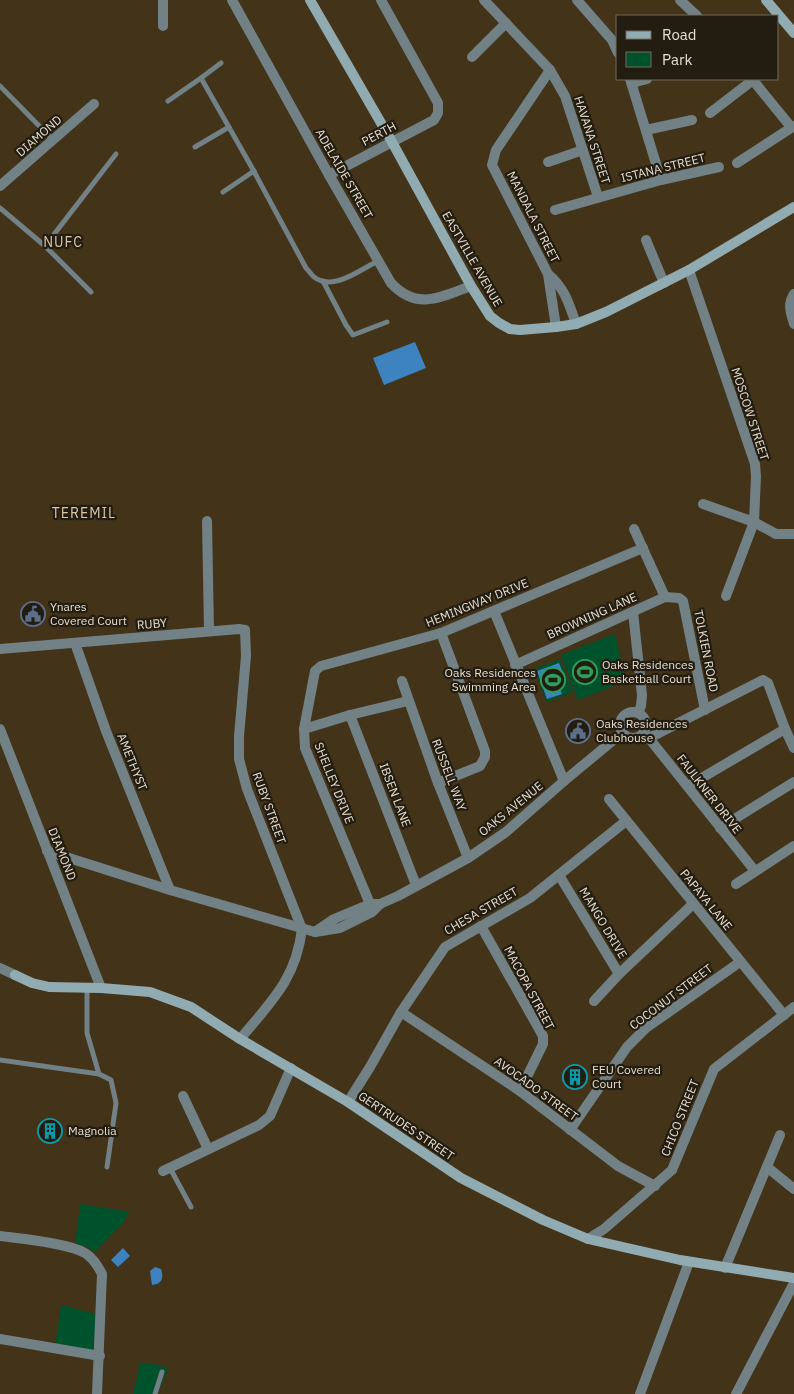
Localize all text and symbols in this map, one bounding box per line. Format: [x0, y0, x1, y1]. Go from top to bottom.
legend [616, 15, 779, 80]
text: Road [662, 25, 697, 44]
text: Park [662, 50, 692, 69]
street label: HAVANA STREET [571, 94, 614, 186]
street label: DIAMOND [13, 112, 64, 159]
street label: PERTH [359, 118, 399, 149]
street label: ADELAIDE STREET [313, 126, 376, 222]
street label: ISTANA STREET [619, 150, 707, 185]
street label: MANDALA STREET [504, 169, 563, 265]
street label: EASTVILLE AVENUE [439, 208, 506, 309]
district label: NUFC [43, 233, 83, 251]
street label: MOSCOW STREET [728, 366, 773, 462]
district label: TEREMIL [52, 504, 116, 522]
street label: HEMINGWAY DRIVE [423, 575, 530, 630]
street label: BROWNING LANE [544, 589, 639, 642]
place label: Ynares Covered Court [50, 599, 127, 628]
public building icon: Ynares Covered Court [20, 601, 46, 627]
street label: TOLKIEN ROAD [691, 608, 722, 693]
street label: RUBY [136, 615, 168, 632]
place label: Oaks Residences Basketball Court [602, 657, 694, 686]
sports icon: Oaks Residences Basketball Court [572, 659, 598, 685]
place label: Oaks Residences Swimming Area [445, 665, 537, 694]
sports icon: Oaks Residences Swimming Area [540, 667, 566, 693]
place label: Oaks Residences Clubhouse [596, 716, 688, 745]
public building icon: Oaks Residences Clubhouse [565, 718, 591, 744]
street label: AMETHYST [114, 731, 151, 793]
street label: RUSSELL WAY [429, 737, 470, 813]
street label: SHELLEY DRIVE [311, 740, 358, 826]
street label: FAULKNER DRIVE [674, 751, 745, 836]
street label: IBSEN LANE [376, 761, 415, 829]
street label: RUBY STREET [250, 770, 289, 846]
street label: OAKS AVENUE [475, 778, 546, 839]
street label: DIAMOND [45, 825, 80, 882]
street label: PAPAYA LANE [677, 866, 736, 933]
street label: CHESA STREET [441, 883, 520, 938]
street label: MANGO DRIVE [576, 884, 631, 961]
street label: MACOPA STREET [501, 943, 558, 1032]
street label: COCONUT STREET [626, 960, 715, 1033]
street label: AVOCADO STREET [492, 1053, 581, 1124]
place label: FEU Covered Court [592, 1062, 661, 1091]
building icon: FEU Covered Court [562, 1064, 588, 1090]
street label: CHICO STREET [657, 1077, 702, 1158]
street label: GERTRUDES STREET [356, 1088, 457, 1163]
building icon: Magnolia [37, 1118, 63, 1144]
place label: Magnolia [68, 1123, 117, 1138]

